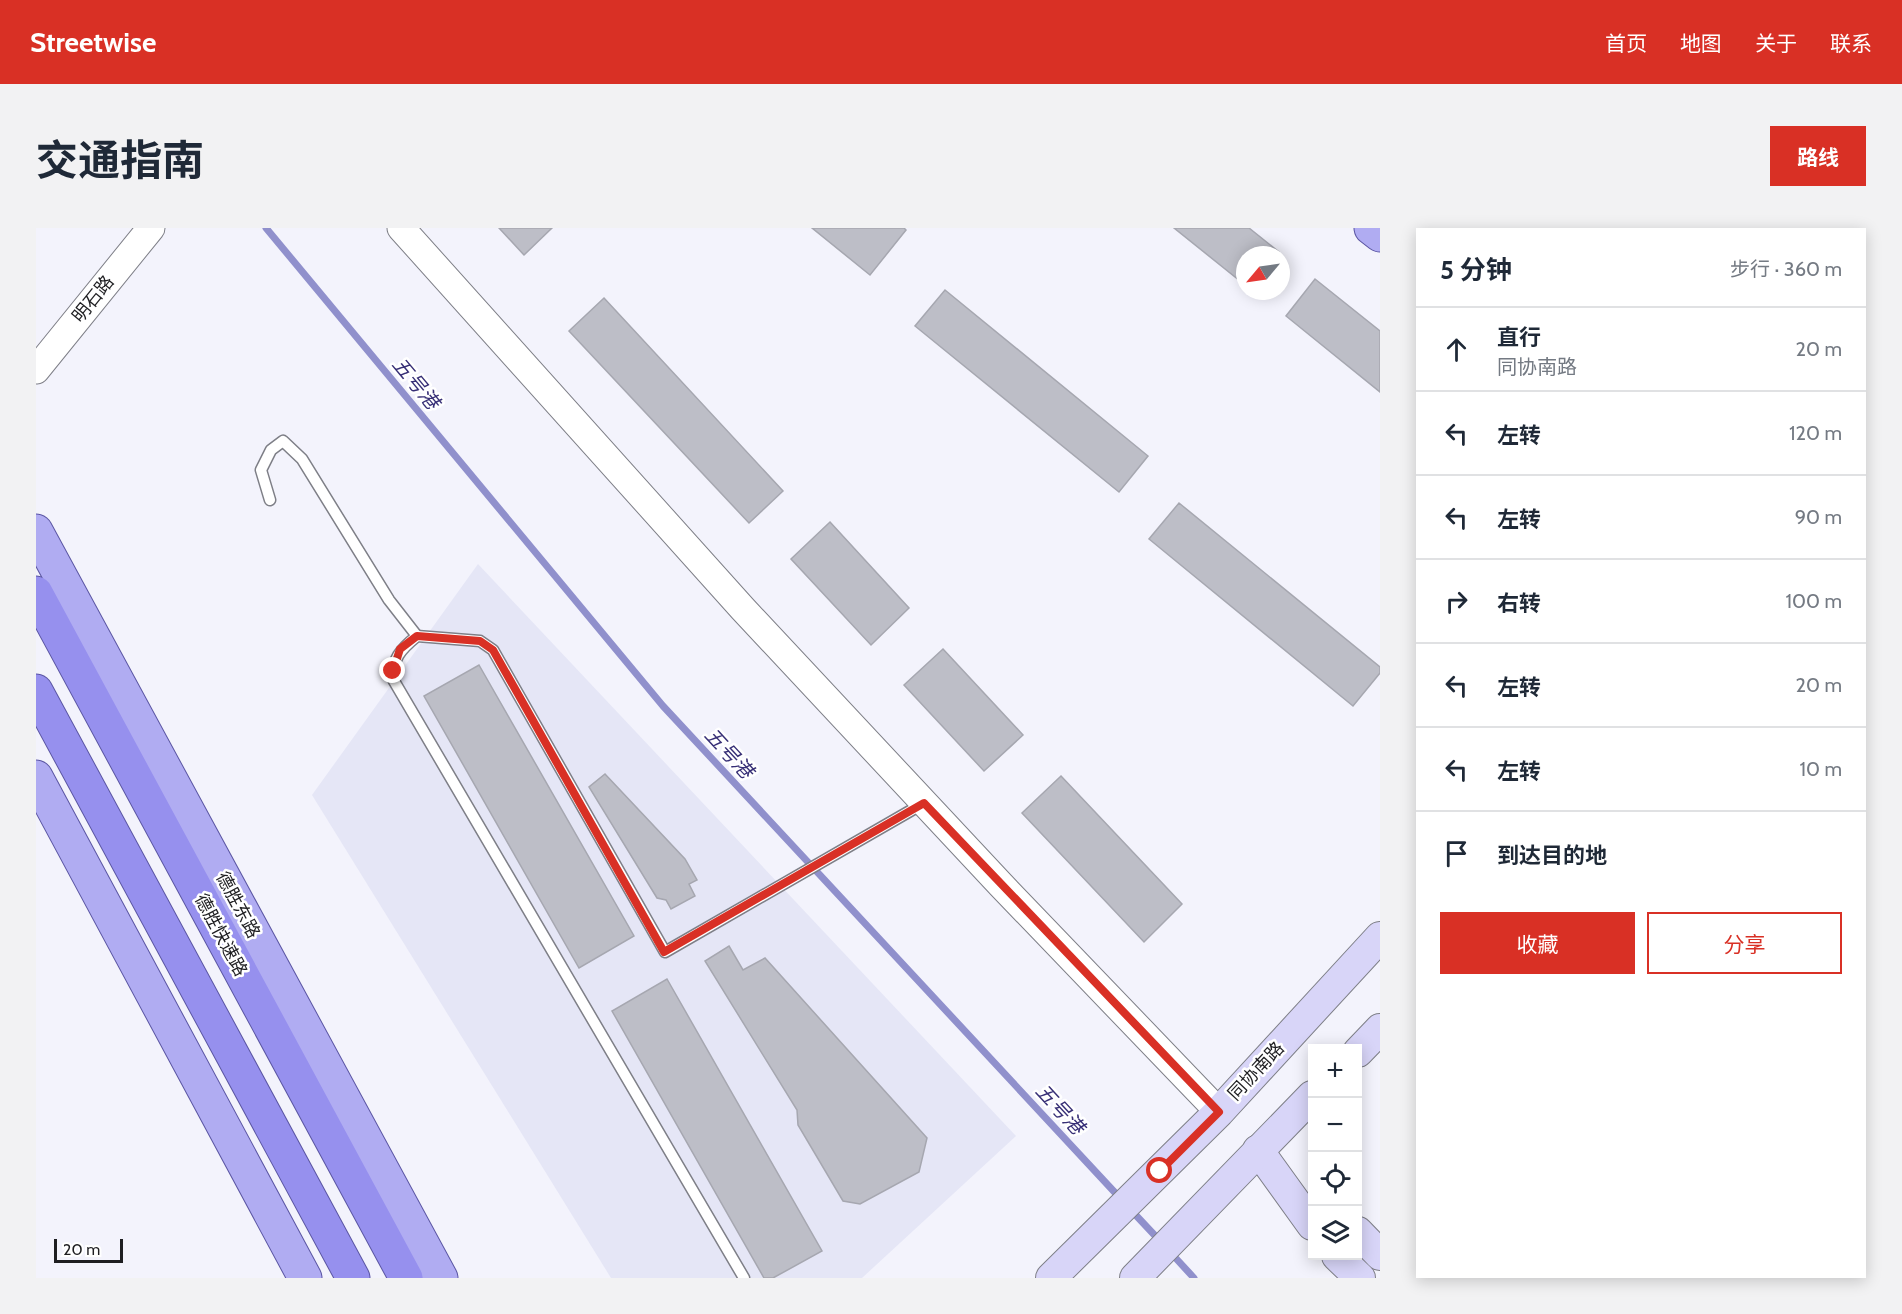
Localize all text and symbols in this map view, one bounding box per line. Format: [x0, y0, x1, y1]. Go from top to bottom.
text: Streetwise [30, 25, 156, 59]
text: 首页 [1605, 31, 1647, 56]
text: 地图 [1680, 31, 1722, 56]
text: 关于 [1755, 31, 1797, 56]
text: 联系 [1830, 31, 1872, 56]
button: 路线 [1770, 126, 1866, 186]
text: 交通指南 [36, 134, 204, 186]
north arrow [1236, 246, 1290, 300]
text: 5 分钟 [1440, 254, 1512, 286]
text: 步行 · 360 m [1730, 257, 1842, 281]
street label: 明石路 [67, 271, 119, 327]
text: 直行 [1497, 324, 1541, 351]
icon: ahead [1440, 333, 1473, 366]
text: 20 m [1796, 337, 1842, 361]
water label: 五号港 [388, 352, 446, 416]
text: 同协南路 [1497, 355, 1577, 379]
icon: left [1440, 417, 1473, 450]
text: 120 m [1789, 421, 1842, 445]
text: 左转 [1497, 422, 1541, 449]
icon: left [1440, 501, 1473, 534]
text: 90 m [1795, 505, 1842, 529]
text: 左转 [1497, 506, 1541, 533]
icon: right [1440, 585, 1473, 618]
text: 100 m [1786, 589, 1842, 613]
text: 右转 [1497, 590, 1541, 617]
route end [379, 657, 405, 683]
icon: left [1440, 669, 1473, 702]
text: 20 m [1796, 673, 1842, 697]
text: 左转 [1497, 674, 1541, 701]
water label: 五号港 [700, 723, 760, 785]
icon: left [1440, 753, 1473, 786]
text: 10 m [1799, 757, 1842, 781]
text: 左转 [1497, 758, 1541, 785]
icon: arrive [1440, 837, 1473, 870]
text: 到达目的地 [1497, 842, 1607, 869]
street label: 德胜东路 [211, 868, 265, 942]
street label: 德胜快速路 [190, 890, 252, 980]
button: 收藏 [1440, 912, 1635, 974]
button: 分享 [1647, 912, 1842, 974]
street label: 同协南路 [1223, 1037, 1289, 1105]
map controls [1308, 1044, 1362, 1260]
button: + [1308, 1044, 1362, 1098]
water label: 五号港 [1031, 1079, 1091, 1141]
button: − [1308, 1098, 1362, 1152]
button: locate [1308, 1152, 1362, 1206]
route start [1146, 1157, 1172, 1183]
button: layers [1308, 1206, 1362, 1260]
scale bar [54, 1236, 123, 1264]
text: 20 m [63, 1240, 100, 1259]

